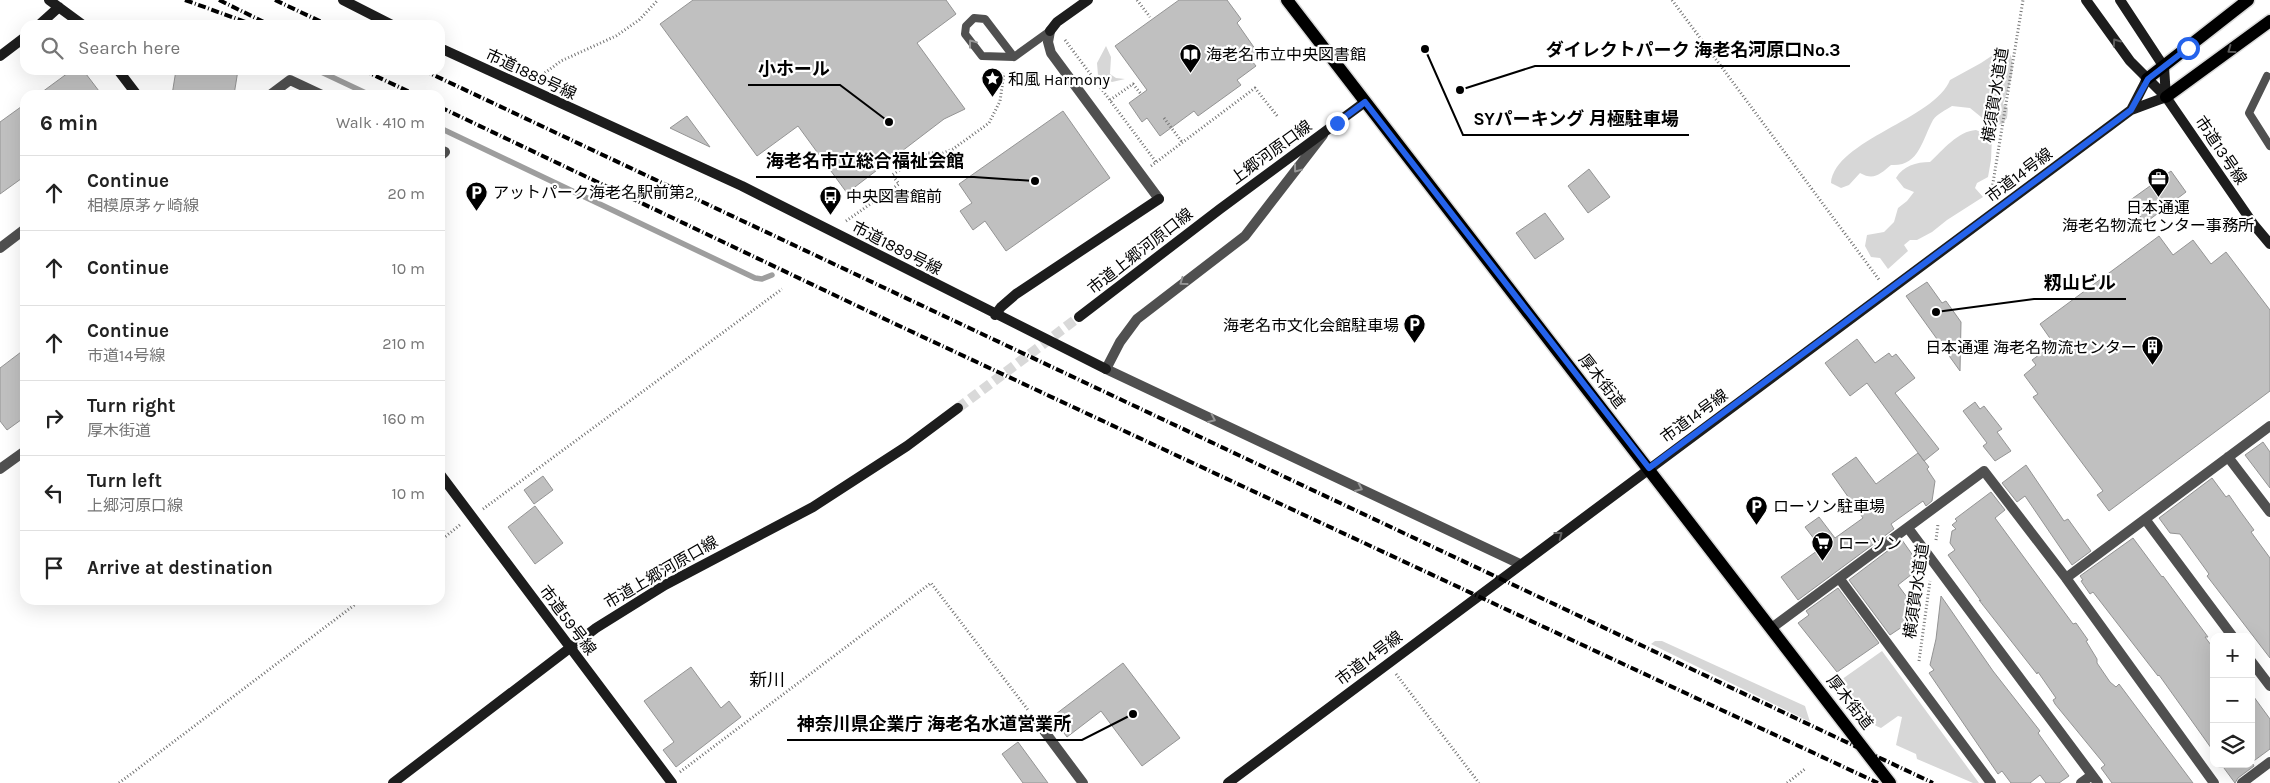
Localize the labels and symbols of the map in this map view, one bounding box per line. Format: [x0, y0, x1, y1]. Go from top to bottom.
callout: ダイレクトパーク 海老名河原口No.3 [1535, 33, 1850, 66]
route start [2177, 37, 2200, 60]
one-way arrow [2113, 38, 2122, 48]
text: ダイレクトパーク 海老名河原口No.3 [1546, 39, 1840, 61]
one-way arrow [969, 40, 977, 49]
library icon: 海老名市立中央図書館 [1178, 42, 1202, 73]
one-way arrow [2227, 44, 2237, 53]
street label: 市道1889号線 [482, 45, 580, 103]
place label: 海老名市立中央図書館 [1206, 45, 1366, 64]
street label: 横須賀水道道 [1978, 46, 2012, 144]
callout: 小ホール [748, 52, 840, 85]
text: 小ホール [758, 58, 830, 80]
place icon: 和風 Harmony [980, 67, 1004, 98]
place label: 和風 Harmony [1008, 70, 1110, 89]
callout: SYパーキング 月極駐車場 [1463, 102, 1689, 135]
text: SYパーキング 月極駐車場 [1473, 108, 1679, 130]
route end [1326, 112, 1349, 135]
street label: 市道13号線 [2191, 112, 2251, 188]
street label: 上郷河原口線 [1227, 116, 1315, 188]
callout: 海老名市立総合福祉会館 [756, 144, 974, 177]
street label: 市道14号線 [1982, 144, 2056, 206]
text: 海老名市立総合福祉会館 [766, 150, 964, 172]
one-way arrow [1295, 163, 1303, 172]
office icon: 日本通運 海老名物流センター事務所 [2146, 166, 2170, 197]
parking icon: アットパーク海老名駅前第2 [465, 180, 489, 211]
place label: アットパーク海老名駅前第2 [493, 183, 694, 202]
bus stop icon: 中央図書館前 [818, 184, 842, 215]
place label: 中央図書館前 [846, 187, 942, 206]
place label: 日本通運 海老名物流センター事務所 [2062, 198, 2254, 235]
street label: 市道上郷河原口線 [1084, 204, 1196, 298]
street label: 市道1889号線 [849, 217, 945, 279]
callout: 籾山ビル [2034, 266, 2126, 299]
text: 籾山ビル [2044, 272, 2116, 294]
one-way arrow [1179, 276, 1189, 285]
parking icon: 海老名市文化会館駐車場 [1403, 313, 1427, 344]
place label: 海老名市文化会館駐車場 [1223, 316, 1399, 335]
building icon: 日本通運 海老名物流センター [2141, 335, 2165, 366]
place label: 日本通運 海老名物流センター [1925, 338, 2137, 357]
street label: 厚木街道 [1575, 350, 1629, 412]
street label: 市道14号線 [1657, 385, 1731, 447]
one-way arrow [1207, 413, 1216, 424]
one-way arrow [1354, 482, 1363, 492]
parking icon: ローソン駐車場 [1745, 494, 1769, 525]
place label: ローソン駐車場 [1773, 497, 1885, 516]
supermarket icon: ローソン [1810, 531, 1834, 562]
street label: 市道上郷河原口線 [601, 532, 721, 612]
one-way arrow [1553, 532, 1562, 540]
place label: ローソン [1838, 534, 1902, 553]
street label: 横須賀水道道 [1900, 542, 1932, 640]
street label: 市道59号線 [536, 581, 600, 659]
street label: 市道14号線 [1332, 627, 1406, 689]
district label: 新川 [749, 669, 785, 691]
street label: 厚木街道 [1823, 671, 1877, 733]
callout: 神奈川県企業庁 海老名水道営業所 [787, 707, 1082, 740]
text: 神奈川県企業庁 海老名水道営業所 [797, 713, 1071, 735]

